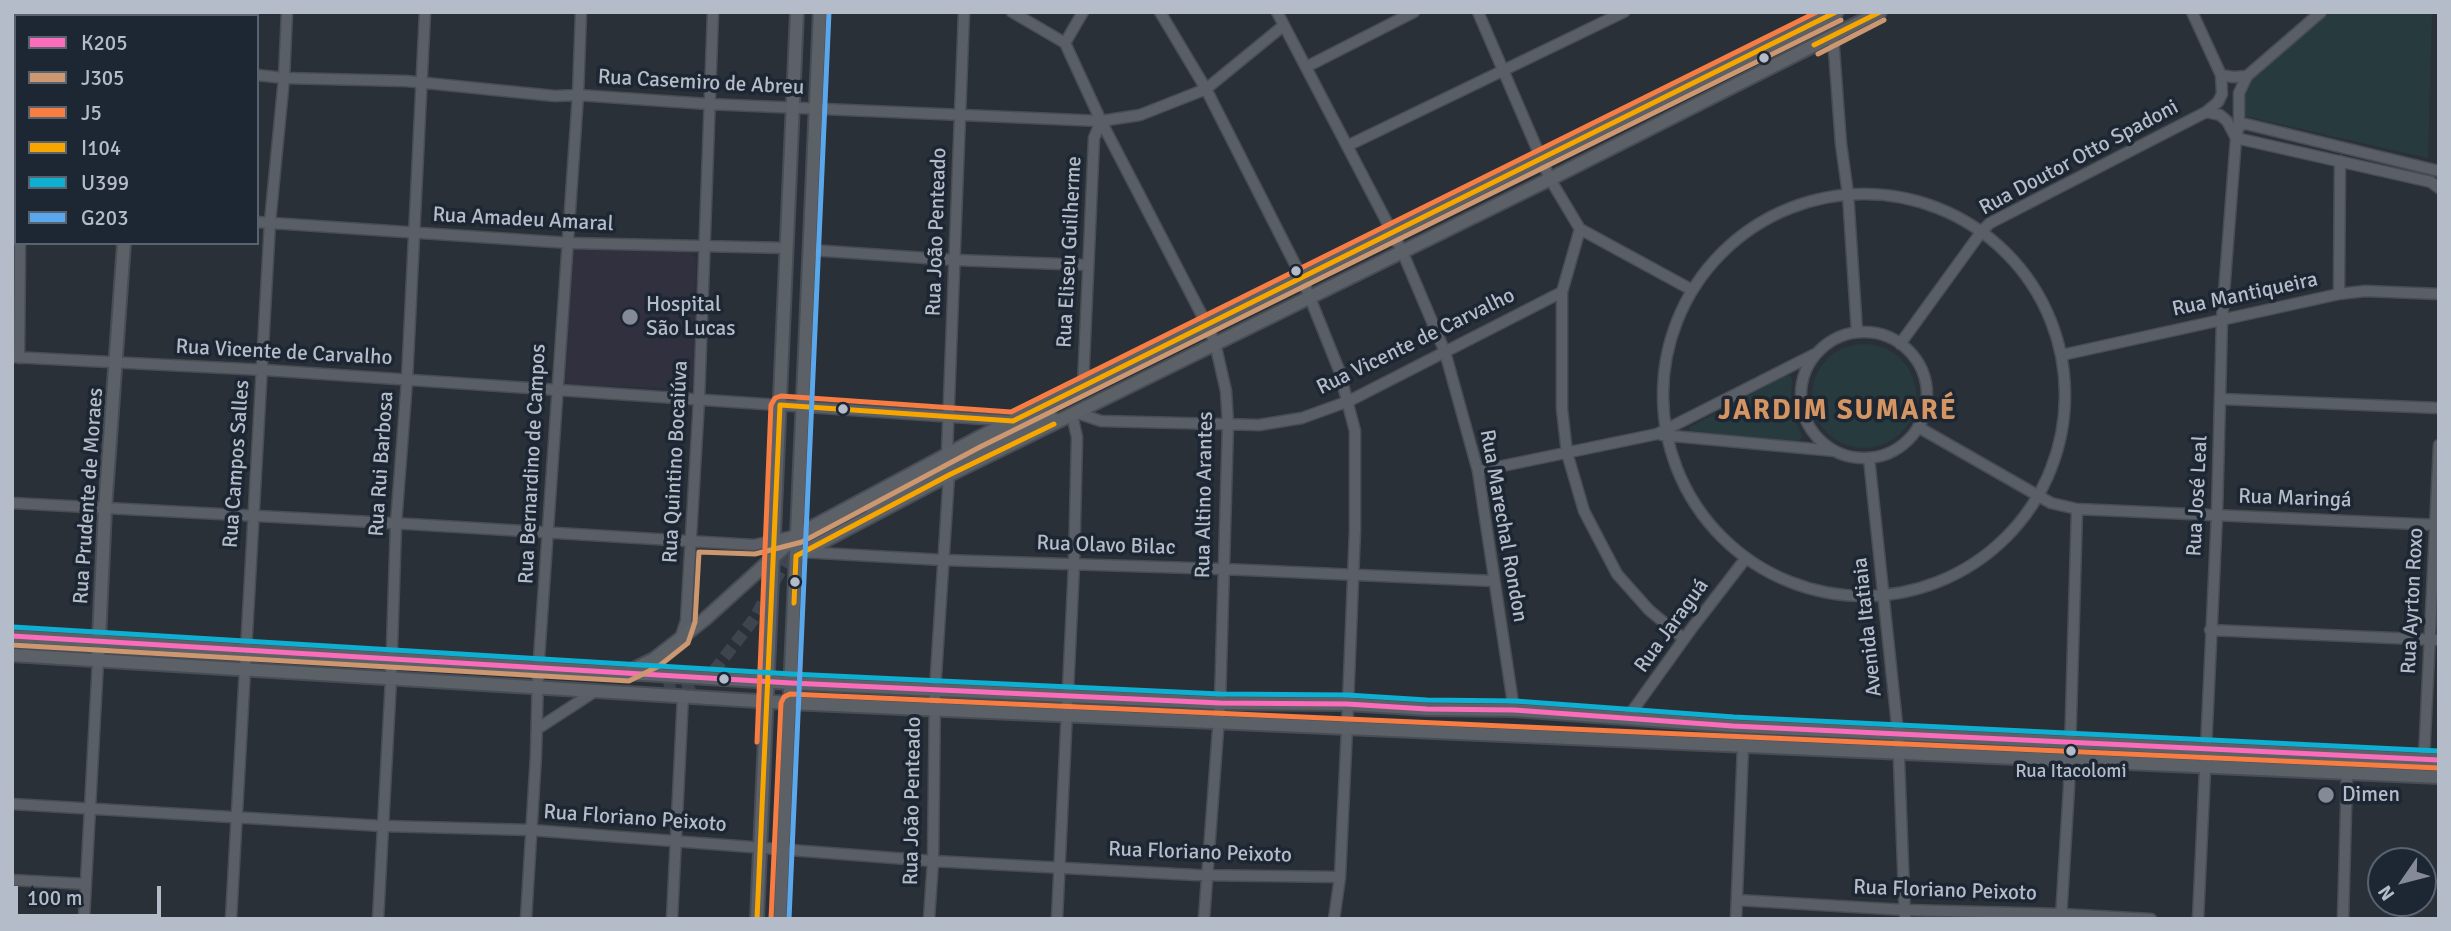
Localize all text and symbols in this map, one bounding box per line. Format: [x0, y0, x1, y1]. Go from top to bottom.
legend [14, 14, 259, 245]
text: K205 [81, 30, 128, 56]
unlabelled marker [1757, 51, 1771, 65]
text: J305 [81, 65, 124, 91]
street label: Rua Casemiro de Abreu [597, 65, 805, 101]
street label: Rua Doutor Otto Spadoni [1975, 95, 2183, 221]
text: J5 [81, 100, 102, 126]
text: I104 [81, 135, 121, 161]
street label: Rua João Penteado [921, 147, 953, 317]
street label: Rua Eliseu Guilherme [1052, 155, 1088, 349]
text: U399 [81, 170, 129, 196]
street label: Rua Amadeu Amaral [432, 203, 614, 237]
text: G203 [81, 205, 129, 231]
unlabelled marker [1289, 264, 1303, 278]
street label: Rua Mantiqueira [2170, 267, 2320, 323]
street label: Rua Vicente de Carvalho [1313, 283, 1519, 401]
place label: Hospital São Lucas [646, 292, 735, 342]
marker: Hospital São Lucas [620, 307, 640, 327]
street label: Rua Vicente de Carvalho [175, 335, 393, 371]
street label: Rua Bernardino de Campos [514, 343, 552, 585]
street label: Rua Quintino Bocaiúva [658, 360, 694, 564]
street label: Rua Campos Salles [219, 379, 255, 549]
street label: Rua Prudente de Moraes [69, 387, 109, 605]
street label: Rua Rui Barbosa [364, 390, 400, 538]
district label: JARDIM SUMARÉ [1720, 395, 1956, 429]
unlabelled marker [836, 402, 850, 416]
street label: Rua Altino Arantes [1191, 411, 1219, 579]
street label: Rua Marechal Rondon [1474, 428, 1532, 624]
street label: Rua José Leal [2182, 435, 2214, 557]
street label: Rua Maringá [2238, 484, 2352, 514]
street label: Rua Ayrton Roxo [2397, 527, 2429, 675]
street label: Rua Olavo Bilac [1036, 531, 1176, 561]
street label: Avenida Itatiaia [1848, 556, 1888, 698]
street label: Rua Jaraguá [1630, 574, 1714, 678]
unlabelled marker [788, 575, 802, 589]
unlabelled marker [717, 672, 731, 686]
street label: Rua João Penteado [899, 716, 927, 886]
marker: Rua Itacolomi [2064, 744, 2078, 758]
place label: Rua Itacolomi [2015, 761, 2127, 783]
place label: Dimen [2342, 782, 2400, 808]
marker: Dimen [2316, 785, 2336, 805]
street label: Rua Floriano Peixoto [543, 800, 727, 838]
street label: Rua Floriano Peixoto [1108, 837, 1292, 869]
north arrow [2367, 847, 2437, 917]
scale bar [18, 872, 164, 916]
street label: Rua Floriano Peixoto [1853, 875, 2037, 907]
text: N [2373, 881, 2400, 905]
text: 100 m [27, 885, 82, 911]

